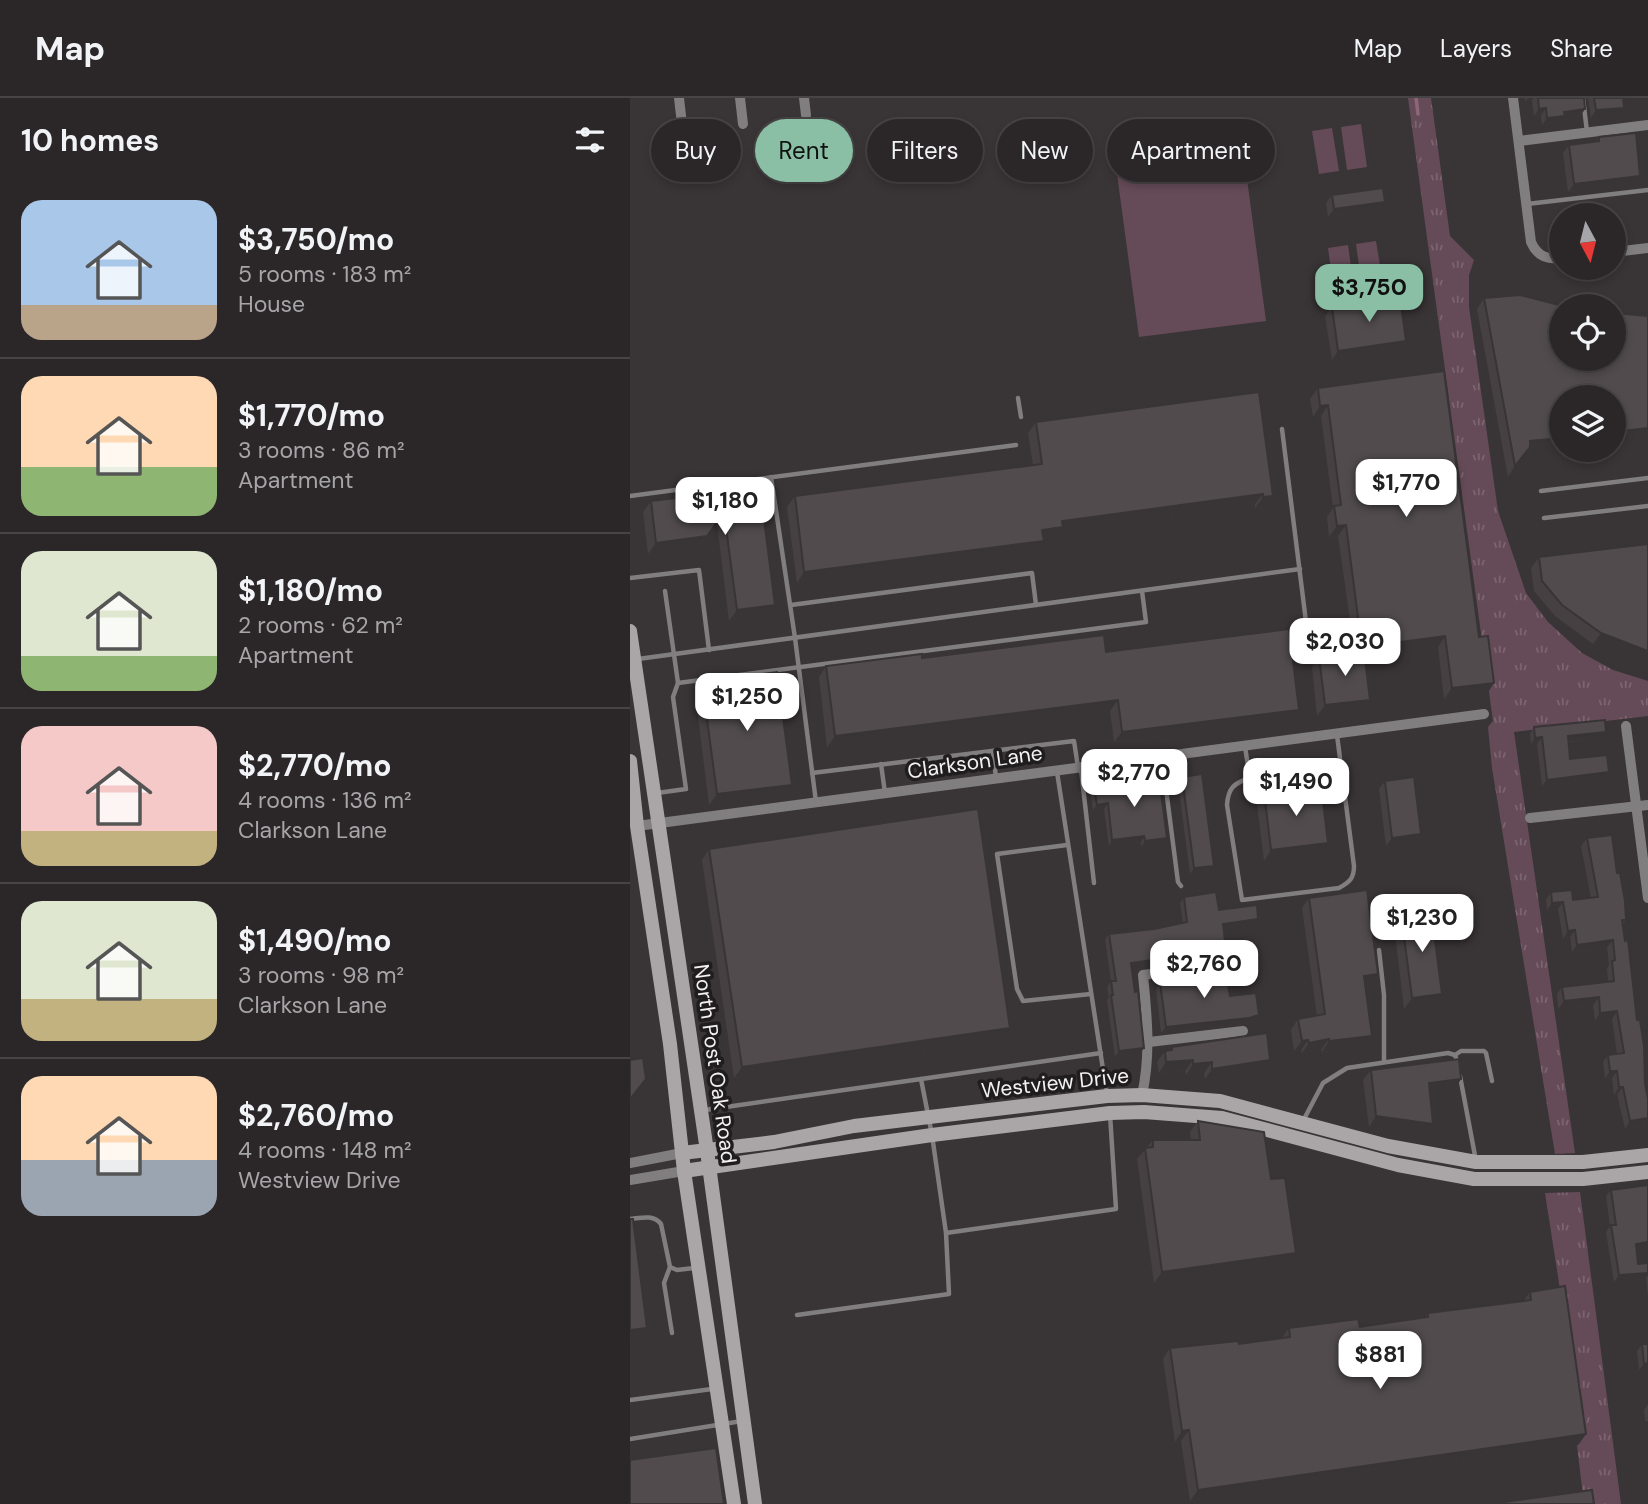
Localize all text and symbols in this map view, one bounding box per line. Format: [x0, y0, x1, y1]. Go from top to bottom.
text: Map [35, 27, 105, 70]
text: Map [1354, 33, 1402, 64]
text: Layers [1440, 33, 1512, 64]
text: Share [1550, 33, 1613, 64]
chip: Buy [651, 119, 741, 182]
chip: Rent [755, 119, 853, 182]
chip: Filters [867, 119, 983, 182]
chip: New [997, 119, 1093, 182]
chip: Apartment [1107, 119, 1275, 182]
text: 10 homes [21, 121, 159, 160]
icon: filters [571, 121, 609, 159]
north arrow [1549, 203, 1626, 280]
map controls [1549, 203, 1626, 462]
text: $3,750/mo [238, 220, 394, 259]
icon: home [77, 228, 161, 312]
text: 5 rooms · 183 m² [238, 259, 411, 289]
pin: $3,750 [1312, 264, 1426, 324]
text: $3,750 [1331, 272, 1407, 302]
text: House [238, 289, 305, 319]
button: locate [1549, 294, 1626, 371]
button: layers [1549, 385, 1626, 462]
text: $1,770/mo [238, 396, 385, 435]
icon: home [77, 404, 161, 488]
text: 3 rooms · 86 m² [238, 435, 405, 465]
pin: $1,770 [1349, 460, 1463, 519]
text: Apartment [238, 465, 353, 495]
text: $1,770 [1372, 467, 1440, 497]
pin: $1,180 [668, 478, 782, 537]
text: $1,180 [691, 485, 759, 515]
text: $1,180/mo [238, 571, 383, 610]
icon: home [77, 579, 161, 663]
text: 2 rooms · 62 m² [238, 610, 403, 640]
pin: $2,030 [1288, 618, 1402, 678]
text: $2,030 [1305, 626, 1385, 656]
text: Apartment [238, 640, 353, 670]
pin: $1,250 [690, 674, 804, 733]
text: $1,250 [711, 681, 783, 711]
street label: Clarkson Lane [906, 739, 1044, 785]
text: $2,770/mo [238, 746, 392, 785]
pin: $2,770 [1077, 750, 1191, 809]
icon: home [77, 754, 161, 838]
text: $2,770 [1097, 757, 1171, 787]
pin: $1,490 [1239, 758, 1353, 818]
text: $1,490 [1259, 766, 1333, 796]
text: 4 rooms · 136 m² [238, 785, 412, 815]
text: Clarkson Lane [238, 815, 387, 845]
pin: $1,230 [1365, 894, 1479, 954]
text: $1,230 [1386, 902, 1458, 932]
text: $1,490/mo [238, 921, 392, 960]
icon: home [77, 929, 161, 1013]
pin: $2,760 [1147, 940, 1261, 1000]
text: $2,760 [1166, 948, 1242, 978]
text: 3 rooms · 98 m² [238, 960, 404, 990]
street label: North Post Oak Road [687, 962, 743, 1166]
text: Clarkson Lane [238, 990, 387, 1020]
street label: Westview Drive [980, 1061, 1130, 1105]
text: $2,760/mo [238, 1096, 394, 1135]
icon: home [77, 1104, 161, 1188]
text: 4 rooms · 148 m² [238, 1135, 412, 1165]
text: Westview Drive [238, 1165, 401, 1195]
pin: $881 [1339, 1332, 1421, 1391]
text: $881 [1355, 1339, 1405, 1369]

